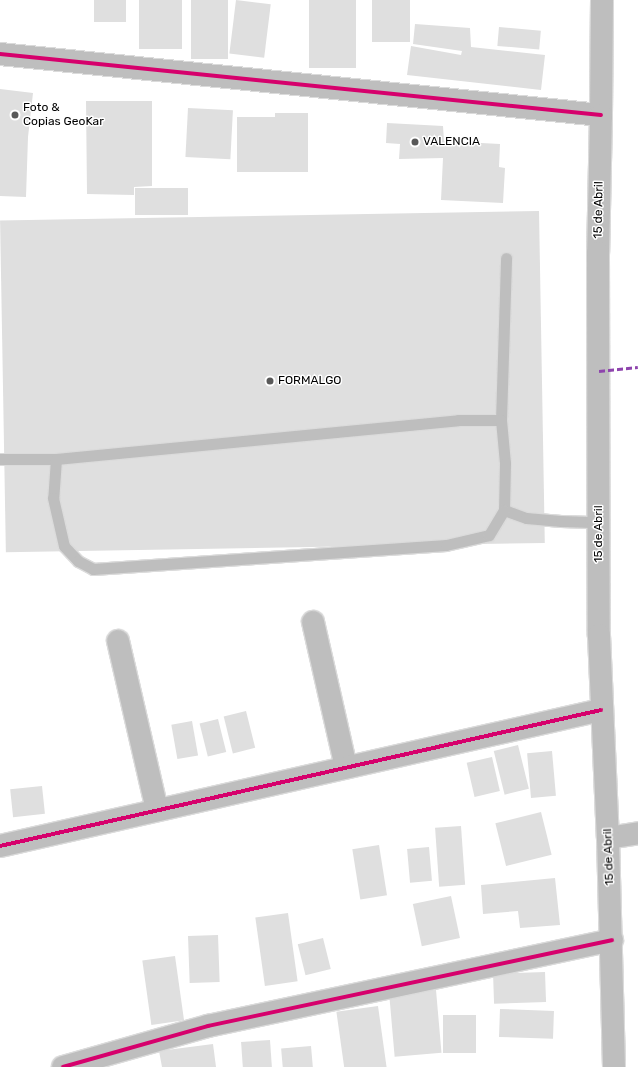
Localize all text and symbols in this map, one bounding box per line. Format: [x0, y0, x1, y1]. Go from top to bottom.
place label: Foto & Copias GeoKar [23, 101, 104, 129]
marker: Foto & Copias GeoKar [10, 110, 20, 120]
place label: VALENCIA [423, 135, 480, 149]
marker: VALENCIA [410, 137, 420, 147]
street label: 15 de Abril [591, 181, 607, 239]
place label: FORMALGO [278, 374, 341, 388]
marker: FORMALGO [265, 376, 275, 386]
street label: 15 de Abril [592, 505, 606, 563]
street label: 15 de Abril [601, 828, 617, 886]

